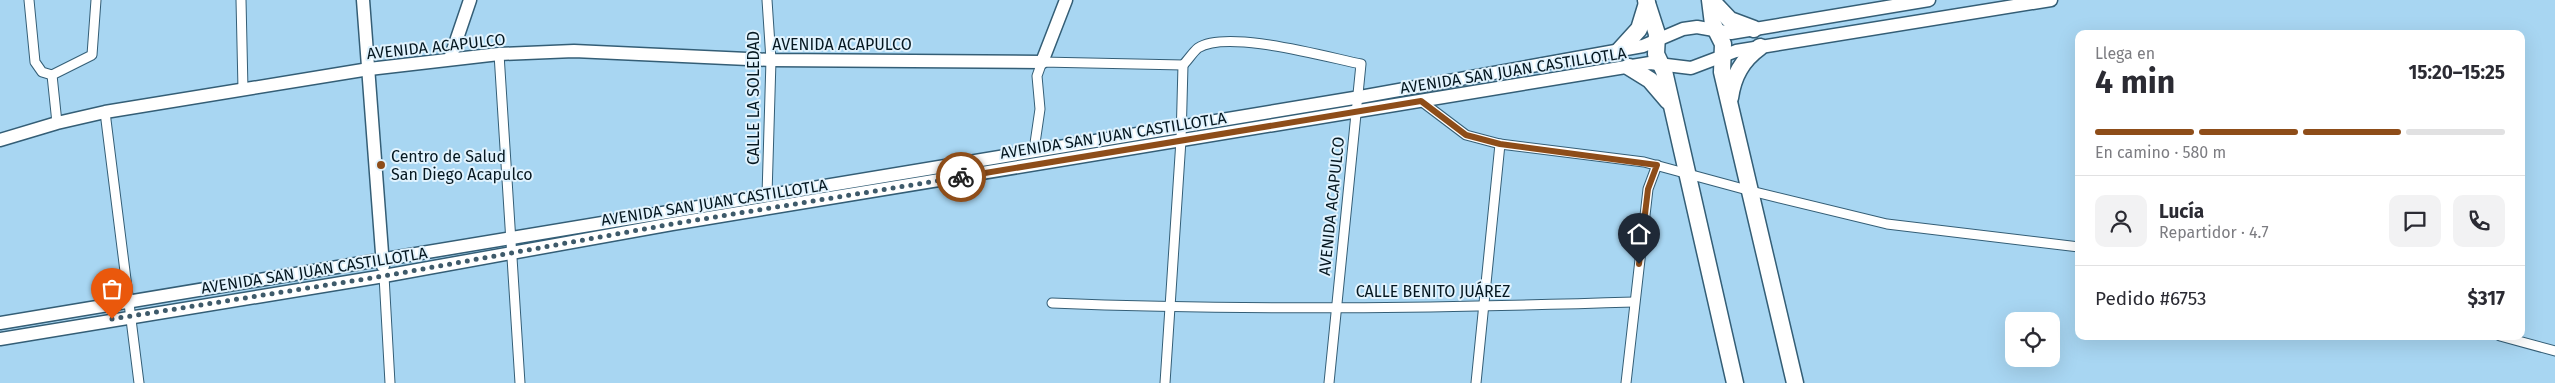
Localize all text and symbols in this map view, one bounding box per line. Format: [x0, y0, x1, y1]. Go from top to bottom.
street label: AVENIDA ACAPULCO [366, 30, 506, 63]
street label: CALLE LA SOLEDAD [744, 31, 763, 165]
street label: AVENIDA ACAPULCO [772, 35, 912, 54]
street label: AVENIDA SAN JUAN CASTILLOTLA [1399, 43, 1628, 98]
text: Llega en [2095, 44, 2155, 63]
text: 15:20–15:25 [2408, 61, 2505, 84]
text: 4 min [2095, 63, 2175, 101]
street label: AVENIDA SAN JUAN CASTILLOTLA [999, 108, 1228, 163]
street label: AVENIDA ACAPULCO [1315, 136, 1348, 276]
text: En camino · 580 m [2095, 143, 2226, 162]
place label: Centro de Salud San Diego Acapulco [391, 147, 533, 184]
courier [936, 152, 986, 202]
marker: Centro de Salud San Diego Acapulco [375, 159, 387, 171]
icon: bike [947, 163, 975, 191]
street label: AVENIDA SAN JUAN CASTILLOTLA [600, 175, 829, 230]
button: person [2095, 195, 2147, 247]
button: chat [2389, 195, 2441, 247]
button: phone [2453, 195, 2505, 247]
text: Lucía [2159, 200, 2204, 223]
pin [1618, 213, 1660, 264]
icon: home [1625, 220, 1653, 248]
text: Repartidor · 4.7 [2159, 223, 2269, 242]
street label: AVENIDA SAN JUAN CASTILLOTLA [200, 243, 429, 298]
pin [91, 268, 133, 319]
icon: bag [98, 275, 126, 303]
street label: CALLE BENITO JUÁREZ [1356, 281, 1510, 301]
text: Pedido #6753 [2095, 287, 2207, 310]
text: $317 [2467, 287, 2505, 310]
map controls [2005, 312, 2060, 367]
button: locate [2005, 312, 2060, 367]

